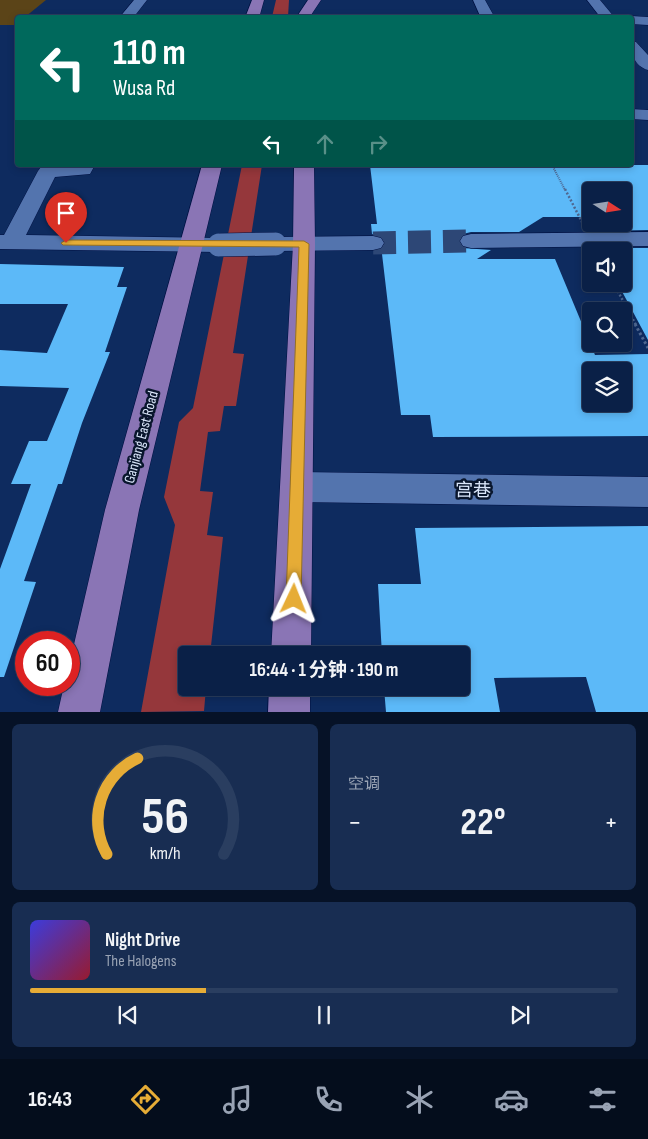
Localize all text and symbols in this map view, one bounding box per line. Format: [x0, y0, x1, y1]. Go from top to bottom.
text: 110 m [113, 32, 186, 75]
icon: left [30, 35, 95, 100]
text: Wusa Rd [113, 75, 175, 102]
icon: left [258, 130, 286, 158]
icon: ahead [311, 130, 339, 158]
icon: right [364, 130, 392, 158]
north arrow [582, 182, 632, 232]
map controls [582, 182, 632, 412]
pin [45, 192, 87, 243]
icon: arrive [52, 199, 80, 227]
button: sound [582, 242, 632, 292]
button: search [582, 302, 632, 352]
button: layers [582, 362, 632, 412]
street label: Ganjiang East Road [120, 389, 163, 485]
street label: 宫巷 [455, 480, 491, 501]
position arrow [267, 572, 319, 624]
speed limit sign: 60 [15, 631, 80, 696]
text: 16:44 · 1 分钟 · 190 m [250, 659, 398, 682]
text: 空调 [348, 775, 380, 794]
text: 56 [141, 786, 189, 849]
text: 22° [460, 800, 506, 845]
text: − [348, 806, 362, 839]
text: + [604, 806, 618, 839]
text: km/h [150, 843, 180, 864]
text: Night Drive [105, 929, 180, 952]
text: The Halogens [105, 952, 176, 971]
icon: previous [114, 1001, 142, 1029]
icon: pause [310, 1001, 338, 1029]
icon: next [506, 1001, 534, 1029]
icon: directions [128, 1082, 163, 1117]
icon: music [220, 1082, 255, 1117]
icon: phone [311, 1082, 346, 1117]
icon: climate [402, 1082, 437, 1117]
icon: car [494, 1082, 529, 1117]
icon: filters [585, 1082, 620, 1117]
text: 16:43 [28, 1086, 72, 1113]

